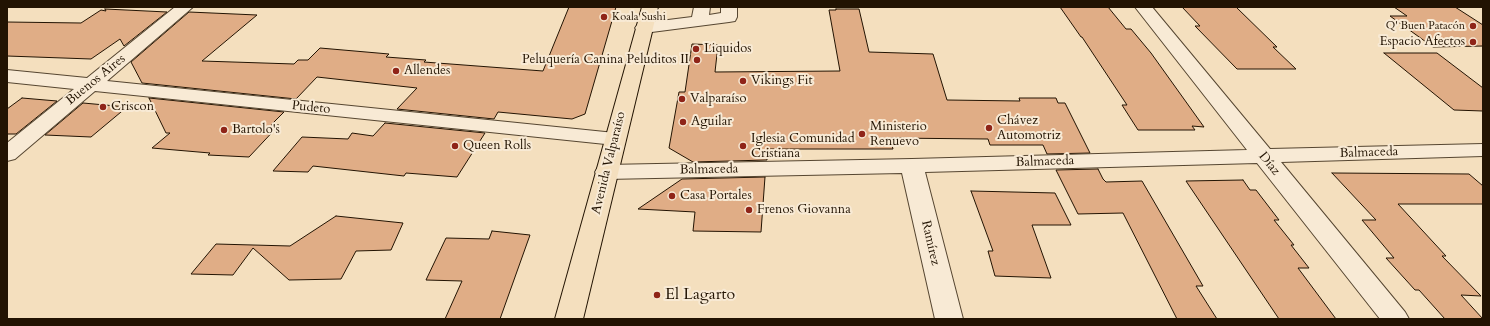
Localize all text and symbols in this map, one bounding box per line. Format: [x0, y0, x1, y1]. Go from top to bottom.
place label: Koala Sushi [612, 10, 666, 24]
marker: Koala Sushi [599, 12, 609, 22]
place label: Q' Buen Patacón [1386, 19, 1465, 33]
marker: Q' Buen Patacón [1468, 21, 1478, 31]
place label: Espacio Afectos [1379, 34, 1465, 50]
marker: Espacio Afectos [1468, 37, 1478, 47]
place label: Liquidos [704, 41, 752, 57]
marker: Liquidos [691, 44, 701, 54]
street label: Buenos Aires [63, 51, 129, 109]
place label: Peluquería Canina Peluditos II [522, 52, 689, 68]
marker: Peluquería Canina Peluditos II [692, 55, 702, 65]
place label: Allendes [404, 63, 450, 79]
marker: Allendes [391, 66, 401, 76]
place label: Vikings Fit [751, 73, 813, 89]
marker: Vikings Fit [738, 76, 748, 86]
place label: Valparaíso [690, 91, 746, 107]
marker: Valparaíso [677, 94, 687, 104]
street label: Pudeto [291, 98, 331, 118]
place label: Criscon [111, 99, 154, 115]
marker: Criscon [98, 102, 108, 112]
street label: Avenida Valparaíso [589, 110, 629, 216]
place label: Chávez Automotriz [997, 113, 1061, 144]
place label: Aguilar [691, 114, 732, 130]
marker: Aguilar [678, 117, 688, 127]
place label: Ministerio Renuevo [870, 119, 927, 150]
place label: Bartolo's [232, 122, 280, 138]
marker: Chávez Automotriz [984, 123, 994, 133]
marker: Bartolo's [219, 125, 229, 135]
marker: Ministerio Renuevo [857, 129, 867, 139]
place label: Iglesia Comunidad Cristiana [751, 131, 855, 162]
place label: Queen Rolls [463, 138, 531, 154]
marker: Queen Rolls [450, 141, 460, 151]
marker: Iglesia Comunidad Cristiana [738, 141, 748, 151]
street label: Balmaceda [1339, 144, 1399, 162]
street label: Díaz [1255, 149, 1283, 179]
street label: Balmaceda [1015, 153, 1075, 171]
street label: Balmaceda [679, 162, 739, 178]
place label: Casa Portales [680, 188, 752, 204]
marker: Casa Portales [667, 191, 677, 201]
place label: Frenos Giovanna [757, 202, 851, 218]
marker: Frenos Giovanna [744, 205, 754, 215]
street label: Ramírez [917, 219, 943, 267]
place label: El Lagarto [665, 285, 735, 305]
marker: El Lagarto [652, 290, 662, 300]

